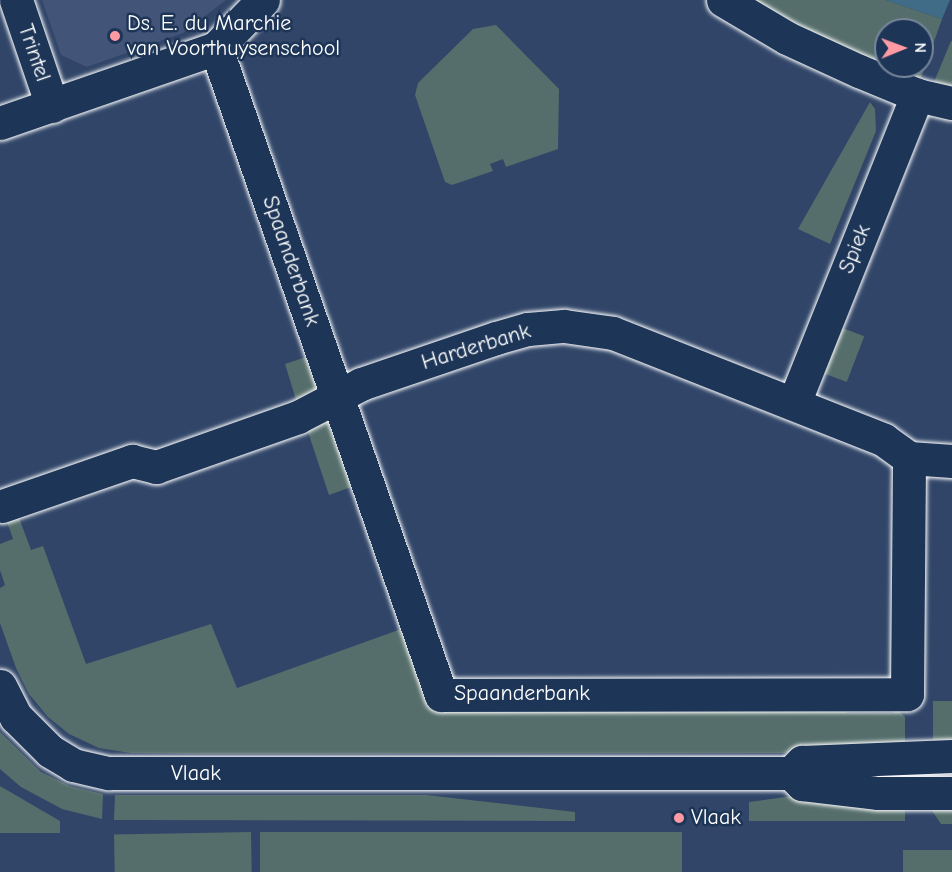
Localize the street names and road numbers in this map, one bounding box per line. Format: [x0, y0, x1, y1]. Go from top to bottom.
street label: Trintel [12, 21, 56, 85]
street label: Spaanderbank [256, 192, 326, 330]
street label: Spiek [833, 221, 877, 277]
street label: Harderbank [418, 318, 534, 376]
street label: Spaanderbank [454, 681, 590, 707]
street label: Vlaak [171, 761, 221, 787]

